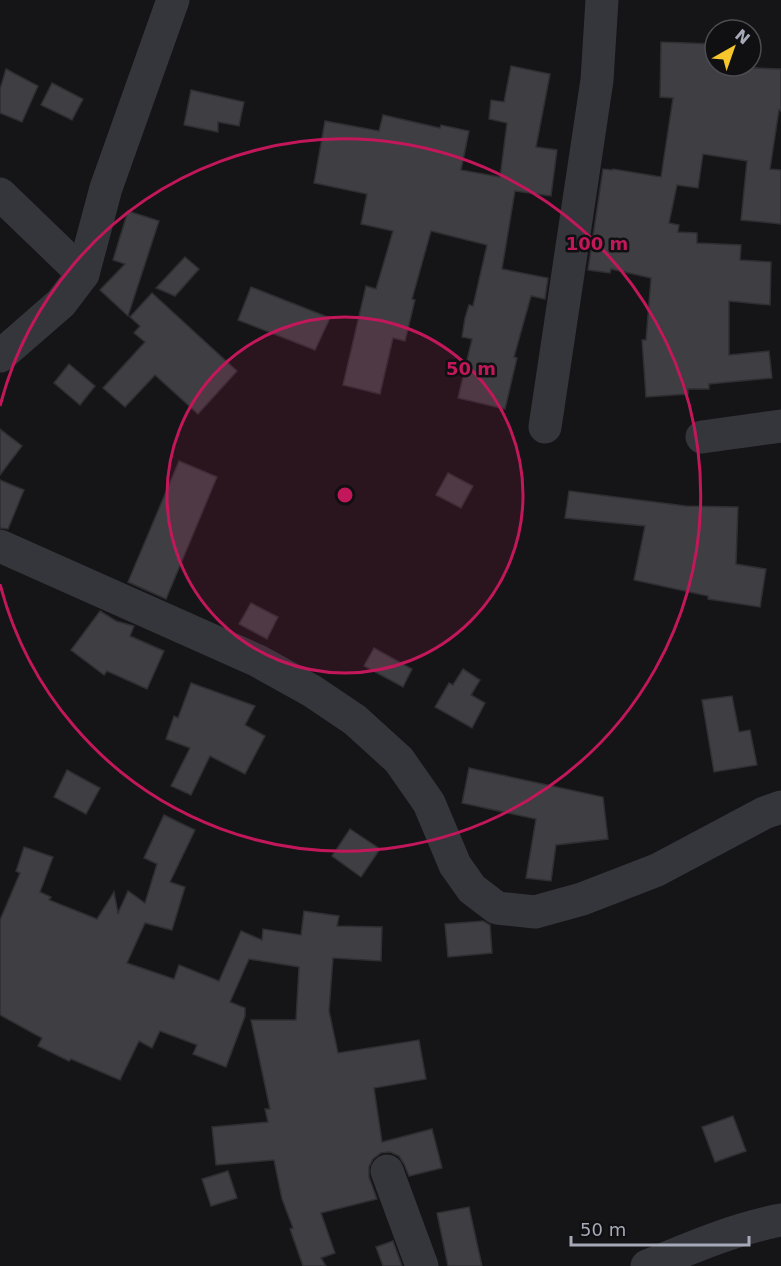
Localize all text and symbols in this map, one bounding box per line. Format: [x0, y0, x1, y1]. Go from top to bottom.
north arrow [703, 18, 763, 78]
text: N [731, 25, 754, 48]
text: 100 m [566, 233, 628, 254]
text: 50 m [446, 358, 496, 379]
centre of rings [335, 485, 355, 505]
scale bar [571, 1209, 750, 1247]
text: 50 m [580, 1219, 626, 1240]

